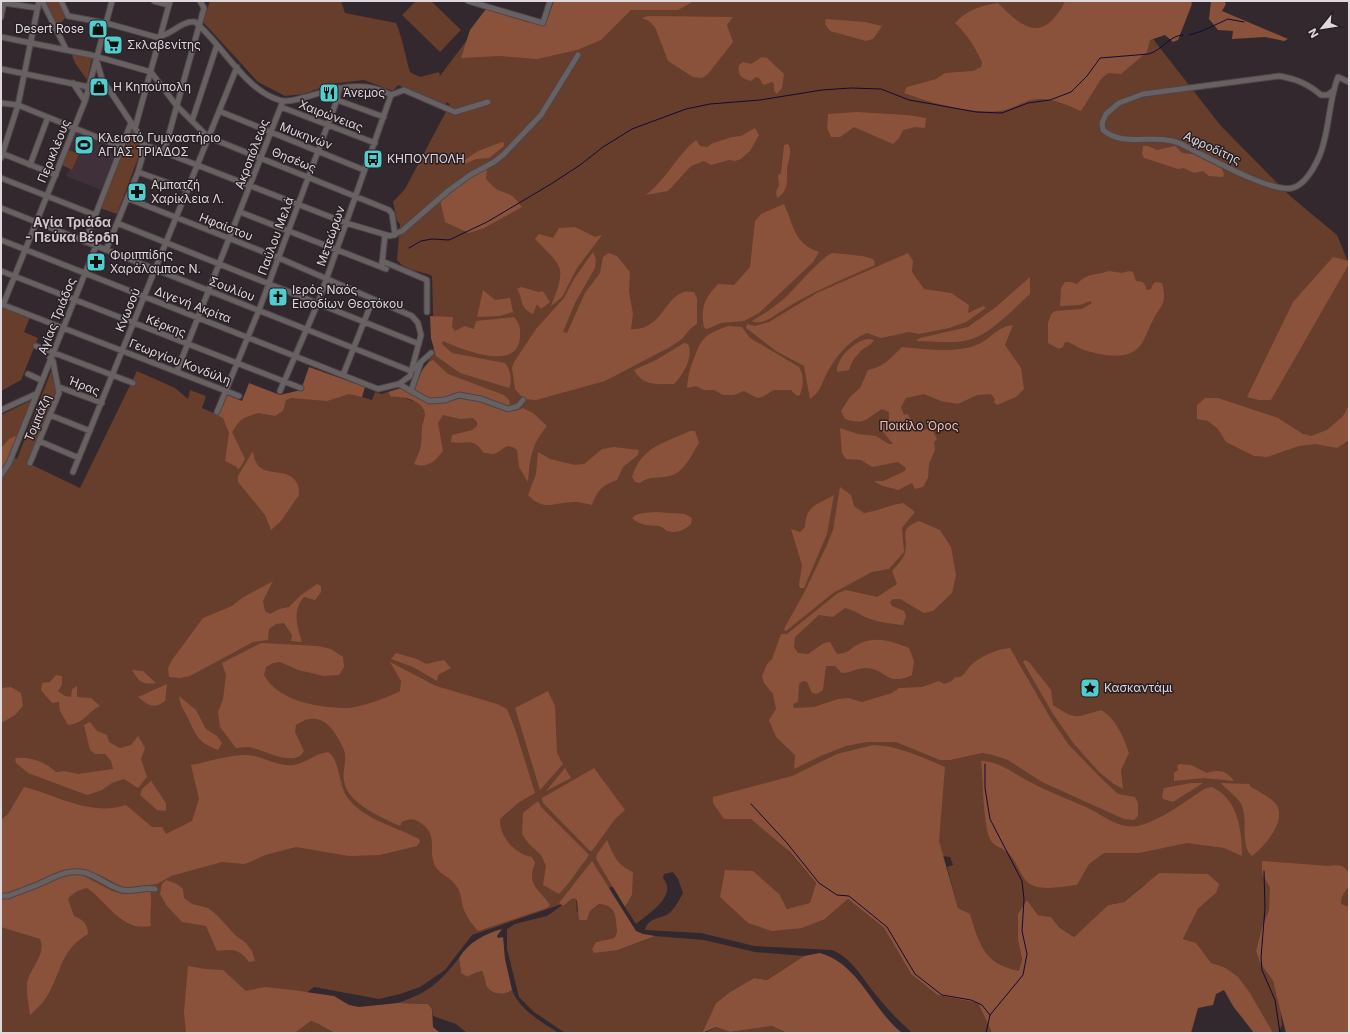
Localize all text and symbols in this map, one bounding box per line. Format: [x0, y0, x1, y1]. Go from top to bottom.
north arrow [1302, 8, 1342, 48]
shop icon: Desert Rose [87, 18, 109, 40]
place label: Desert Rose [15, 21, 84, 36]
text: N [1305, 26, 1321, 40]
supermarket icon: Σκλαβενίτης [102, 34, 124, 56]
place label: Σκλαβενίτης [127, 37, 201, 52]
shop icon: Η Κηπούπολη [88, 76, 110, 98]
place label: Η Κηπούπολη [113, 79, 191, 94]
restaurant icon: Άνεμος [318, 82, 340, 104]
place label: Άνεμος [343, 85, 385, 100]
street label: Χαιρώνειας [297, 96, 366, 135]
street label: Ακροπόλεως [231, 116, 272, 191]
street label: Περικλέους [34, 117, 73, 185]
street label: Μυκηνών [278, 119, 335, 152]
street label: Αφροδίτης [1181, 128, 1243, 167]
place label: Κλειστό Γυμναστήριο ΑΓΙΑΣ ΤΡΙΑΔΟΣ [98, 130, 221, 159]
sports icon: Κλειστό Γυμναστήριο ΑΓΙΑΣ ΤΡΙΑΔΟΣ [73, 134, 95, 156]
street label: Θησέως [270, 144, 319, 175]
bus stop icon: ΚΗΠΟΥΠΟΛΗ [362, 148, 384, 170]
place label: ΚΗΠΟΥΠΟΛΗ [387, 151, 465, 166]
place label: Αμπατζή Χαρίκλεια Λ. [151, 177, 224, 206]
pharmacy icon: Αμπατζή Χαρίκλεια Λ. [126, 181, 148, 203]
street label: Παύλου Μελά [254, 195, 297, 277]
street label: Μετεώρων [313, 204, 348, 268]
street label: Ηφαίστου [197, 209, 255, 244]
district label: Αγία Τριάδα - Πεύκα Βέρδη [25, 214, 119, 245]
place label: Φιριππίδης Χαράλαμπος Ν. [110, 247, 201, 276]
pharmacy icon: Φιριππίδης Χαράλαμπος Ν. [85, 251, 107, 273]
street label: Σουλίου [207, 273, 257, 304]
street label: Αγίας Τριάδος [34, 275, 79, 357]
place label: Ιερός Ναός Εισοδίων Θεοτόκου [292, 282, 403, 311]
street label: Διγενή Ακρίτα [153, 283, 234, 326]
street label: Κνωσού [112, 286, 143, 334]
church icon: Ιερός Ναός Εισοδίων Θεοτόκου [267, 286, 289, 308]
street label: Κέρκης [144, 311, 189, 340]
street label: Γεωργίου Κονδύλη [127, 335, 233, 388]
street label: Ήρας [66, 373, 102, 398]
street label: Τομπάζη [21, 392, 54, 443]
park label: Ποικίλο Όρος [879, 418, 959, 433]
place icon: Κασκαντάμι [1079, 677, 1101, 699]
place label: Κασκαντάμι [1104, 680, 1173, 695]

